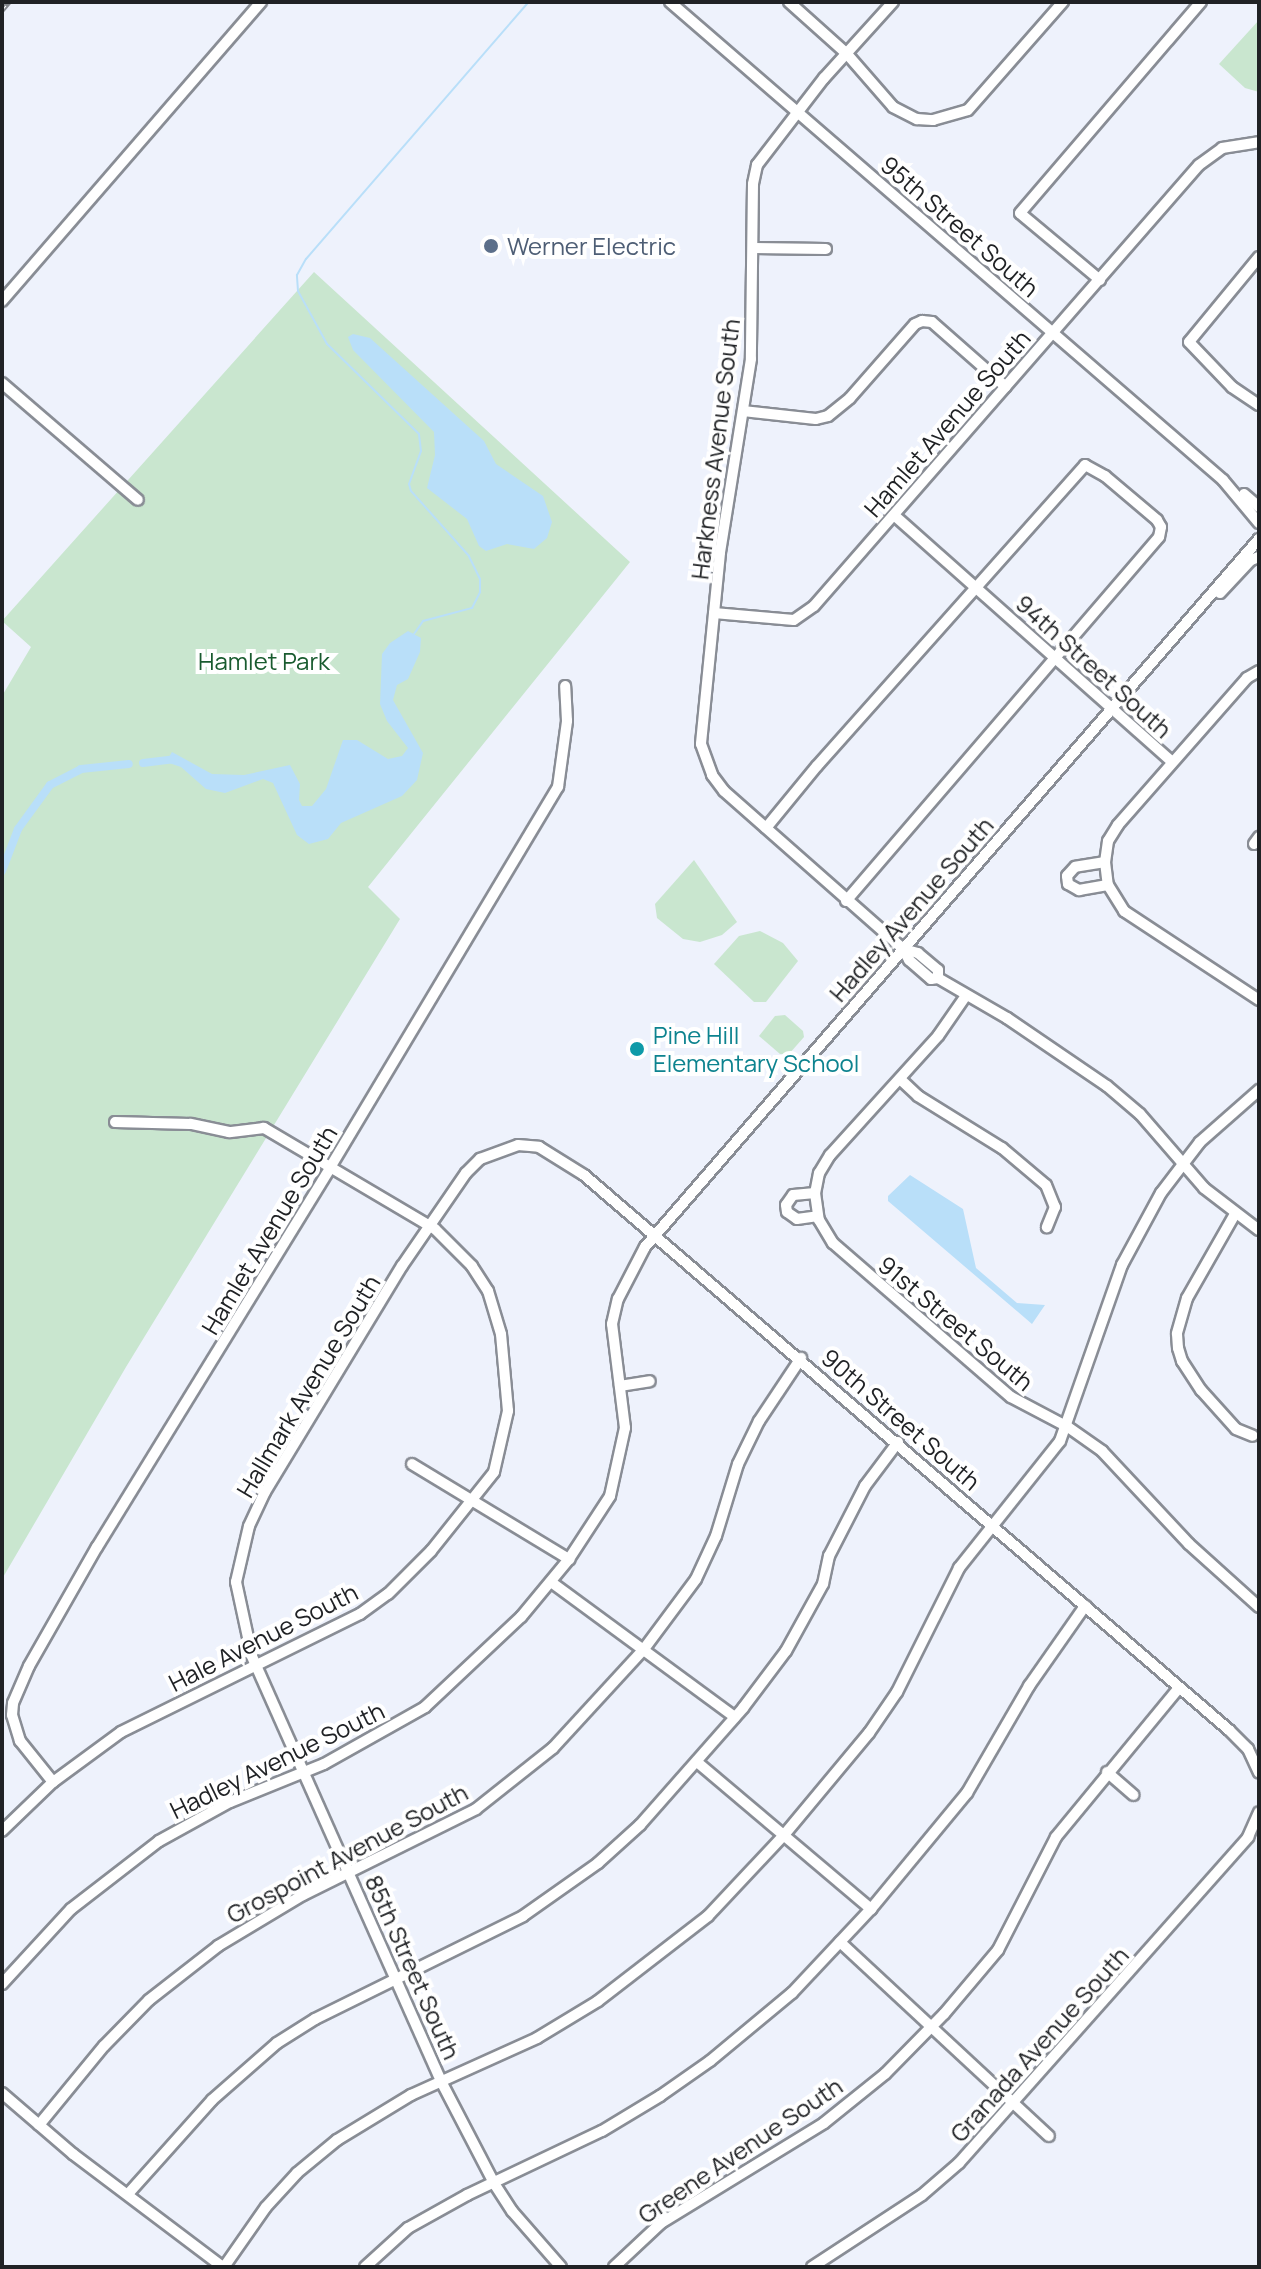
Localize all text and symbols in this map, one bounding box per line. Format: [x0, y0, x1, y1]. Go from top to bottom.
street label: 95th Street South [875, 150, 1045, 302]
place label: Werner Electric [507, 232, 676, 260]
marker: Werner Electric [482, 237, 500, 255]
street label: Harkness Avenue South [685, 317, 745, 581]
street label: Hamlet Avenue South [858, 324, 1036, 522]
street label: 94th Street South [1010, 588, 1178, 744]
park label: Hamlet Park [198, 647, 330, 675]
street label: Hadley Avenue South [823, 811, 999, 1007]
place label: Pine Hill Elementary School [653, 1021, 859, 1077]
marker: Pine Hill Elementary School [628, 1040, 646, 1058]
street label: Hamlet Avenue South [195, 1120, 343, 1340]
street label: 91st Street South [873, 1250, 1039, 1396]
street label: Hallmark Avenue South [230, 1270, 386, 1502]
street label: 90th Street South [816, 1342, 986, 1496]
street label: Hale Avenue South [164, 1577, 362, 1697]
street label: Hadley Avenue South [165, 1696, 389, 1824]
street label: Grospoint Avenue South [222, 1777, 472, 1929]
street label: 85th Street South [359, 1870, 467, 2064]
street label: Granada Avenue South [944, 1941, 1134, 2147]
street label: Greene Avenue South [632, 2071, 848, 2229]

